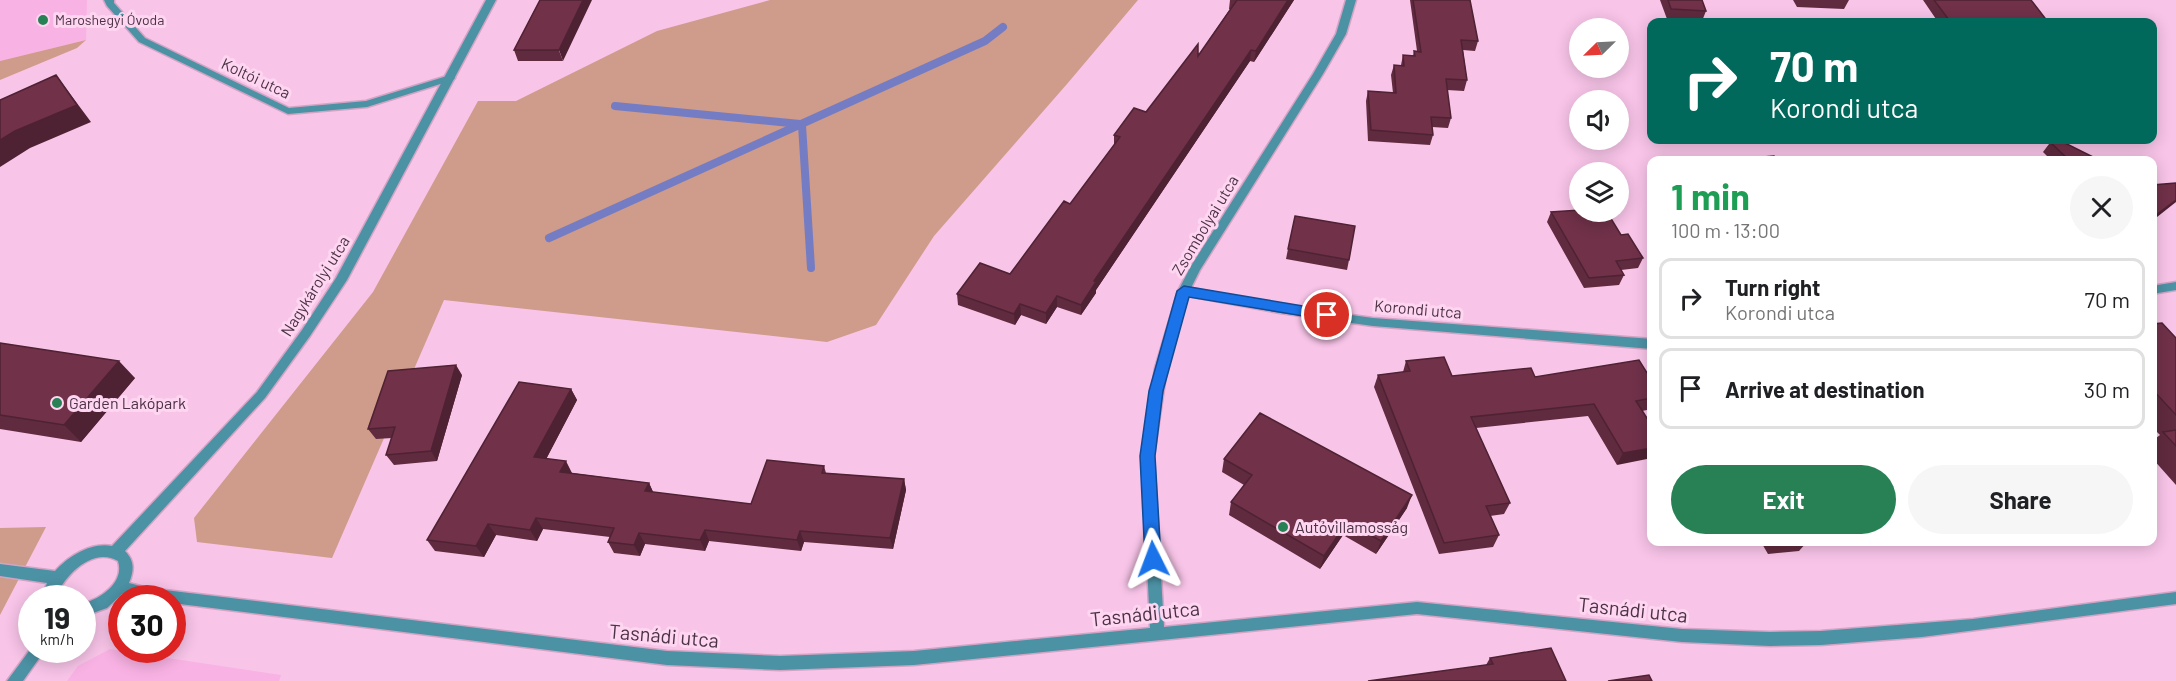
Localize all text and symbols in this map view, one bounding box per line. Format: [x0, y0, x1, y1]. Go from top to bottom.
place label: Maroshegyi Óvoda [55, 11, 164, 28]
marker: Maroshegyi Óvoda [36, 13, 50, 27]
north arrow [1569, 18, 1629, 78]
map controls [1569, 18, 1629, 222]
text: 70 m [1770, 40, 1858, 90]
icon: right [1671, 42, 1749, 120]
street label: Koltói utca [219, 53, 294, 102]
button: sound [1569, 90, 1629, 150]
text: Korondi utca [1770, 91, 1918, 123]
button: layers [1569, 162, 1629, 222]
street label: Zsombolyai utca [1167, 172, 1242, 278]
text: 1 min [1671, 174, 1750, 217]
button: close [2070, 176, 2133, 239]
text: 100 m · 13:00 [1671, 218, 1780, 242]
street label: Nagykárolyi utca [276, 232, 353, 339]
text: Turn right [1725, 274, 1820, 300]
icon: right [1674, 282, 1707, 315]
text: 70 m [2085, 286, 2130, 312]
pin [1301, 289, 1352, 340]
street label: Korondi utca [1373, 295, 1463, 322]
icon: arrive [1310, 298, 1343, 331]
text: Korondi utca [1725, 300, 1835, 324]
icon: arrive [1674, 372, 1707, 405]
text: Arrive at destination [1725, 376, 1924, 402]
text: 30 m [2084, 376, 2130, 402]
place label: Garden Lakópark [69, 393, 186, 412]
marker: Garden Lakópark [50, 396, 64, 410]
button: Exit [1671, 465, 1896, 534]
button: Share [1908, 465, 2133, 534]
place label: Autóvillamosság [1295, 517, 1408, 536]
marker: Autóvillamosság [1276, 520, 1290, 534]
position arrow [1121, 527, 1185, 591]
speed limit sign: 30 [108, 585, 186, 663]
street label: Tasnádi utca [1577, 591, 1689, 627]
street label: Tasnádi utca [1089, 595, 1201, 631]
text: 19 [44, 599, 70, 635]
street label: Tasnádi utca [608, 618, 720, 652]
text: km/h [40, 630, 74, 648]

